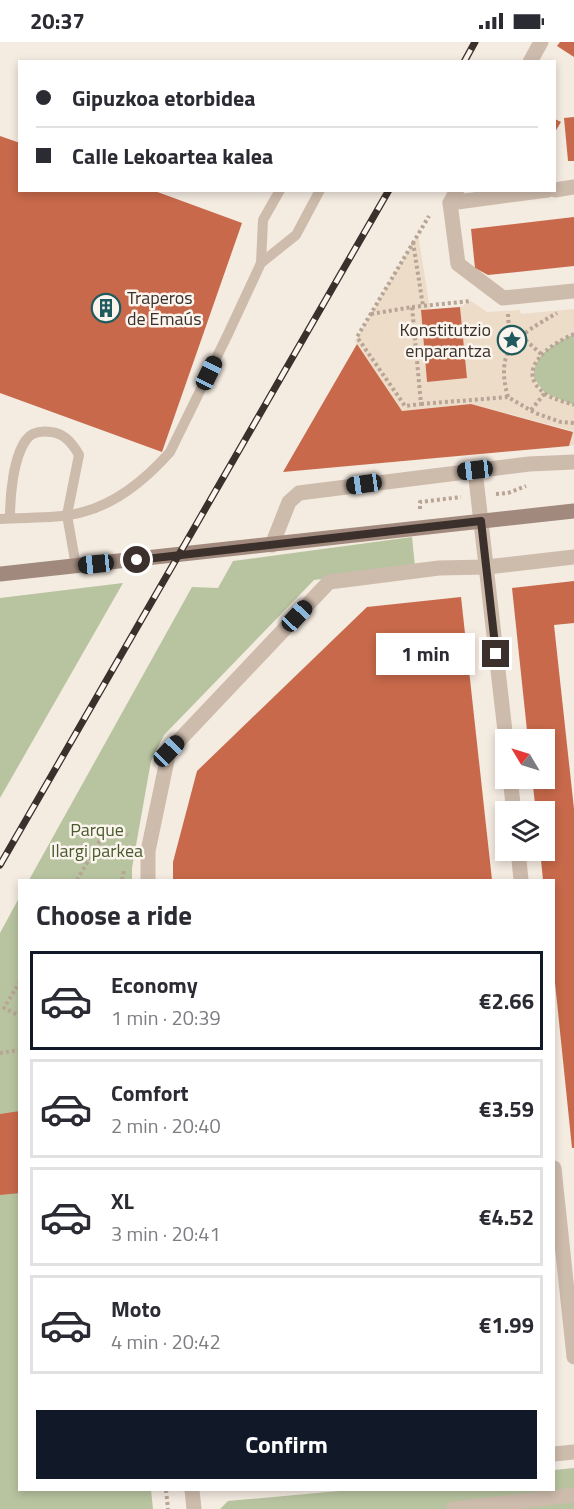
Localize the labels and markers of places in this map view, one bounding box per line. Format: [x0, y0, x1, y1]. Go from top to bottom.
place label: Traperos de Emaús [127, 284, 202, 332]
building icon: Traperos de Emaús [90, 292, 122, 324]
place label: Konstitutzio enparantza [399, 316, 491, 364]
place icon: Konstitutzio enparantza [496, 324, 528, 356]

